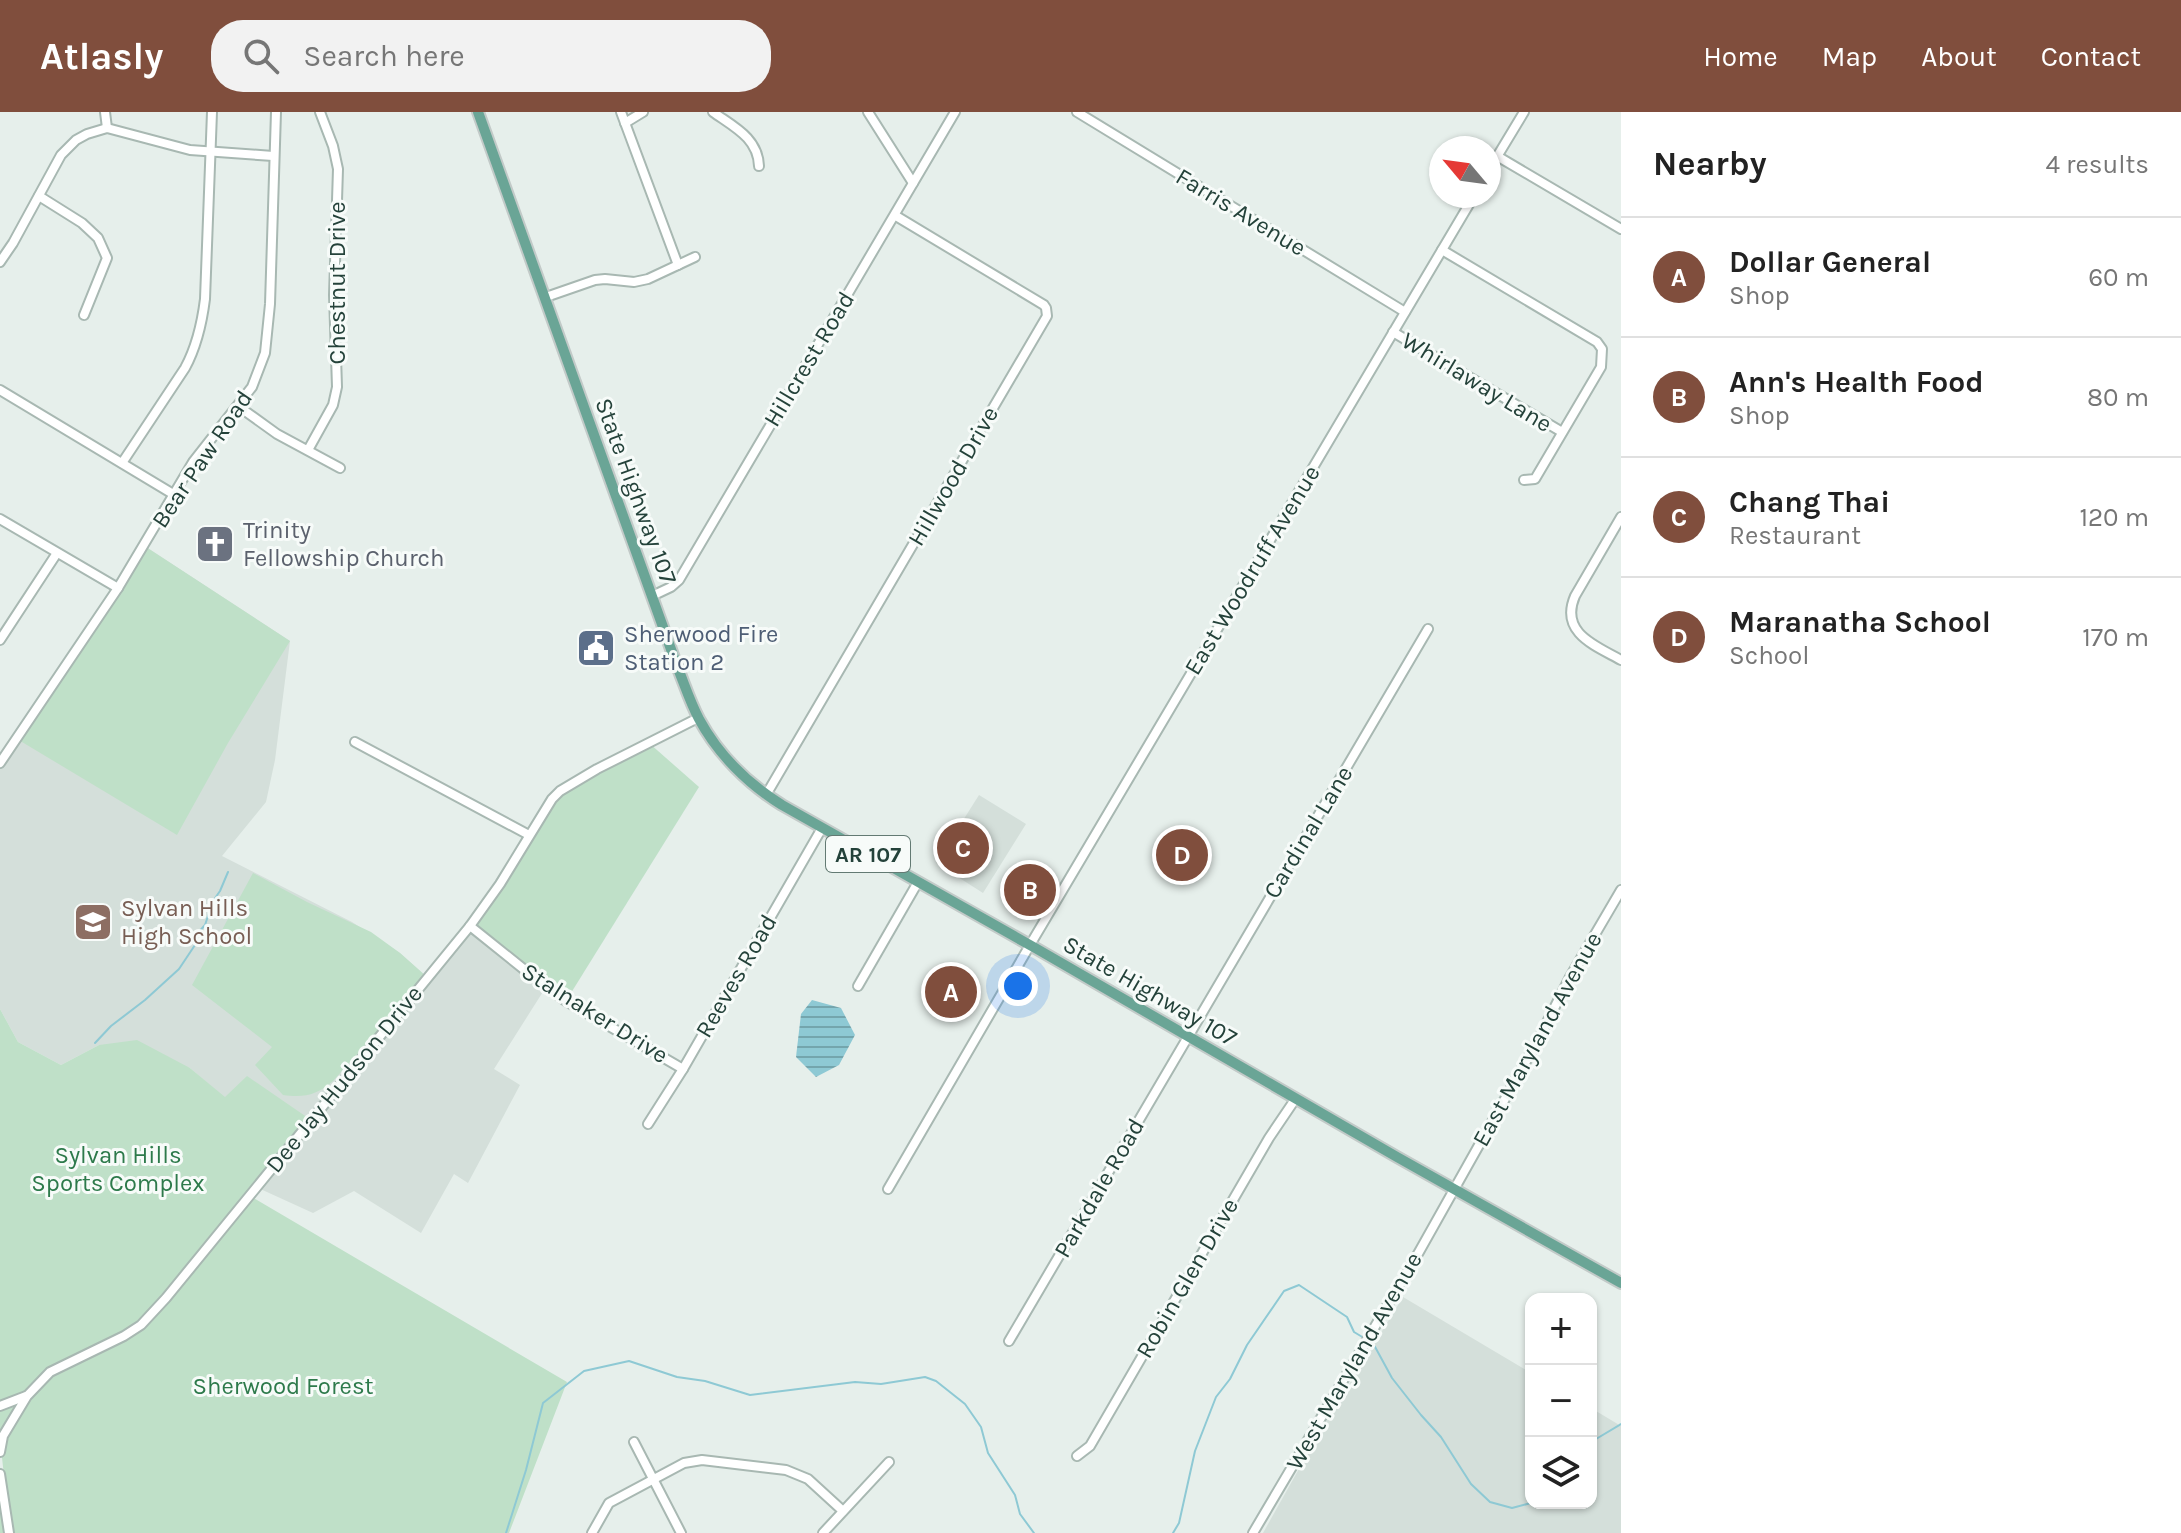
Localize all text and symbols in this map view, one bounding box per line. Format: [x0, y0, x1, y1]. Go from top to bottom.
search box [211, 20, 771, 92]
text: Atlasly [40, 34, 163, 79]
icon: search [239, 34, 283, 78]
text: Search here [303, 38, 465, 74]
text: Home [1703, 40, 1778, 73]
text: Map [1822, 40, 1877, 73]
text: About [1921, 40, 1997, 73]
text: Contact [2041, 40, 2141, 73]
north arrow [1429, 136, 1501, 208]
text: Nearby [1653, 144, 1767, 184]
text: 4 results [2045, 149, 2149, 180]
street label: Farris Avenue [1171, 162, 1311, 262]
street label: Chestnut Drive [323, 202, 351, 364]
text: Dollar General [1729, 244, 1931, 280]
text: A [1671, 262, 1687, 293]
text: 60 m [2088, 262, 2149, 293]
text: Shop [1729, 280, 1790, 311]
street label: Hillcrest Road [758, 286, 860, 432]
street label: Whirlaway Lane [1397, 326, 1557, 438]
text: Ann's Health Food [1729, 364, 1984, 400]
text: B [1671, 382, 1687, 413]
text: 80 m [2087, 382, 2149, 413]
street label: Bear Paw Road [146, 385, 258, 533]
street label: State Highway 107 [589, 394, 683, 588]
text: Shop [1729, 400, 1790, 431]
street label: Hillwood Drive [902, 401, 1004, 551]
street label: East Woodruff Avenue [1178, 460, 1326, 680]
text: Chang Thai [1729, 484, 1890, 520]
text: C [1671, 502, 1687, 533]
text: 120 m [2079, 502, 2149, 533]
place label: Trinity Fellowship Church [243, 516, 444, 572]
text: Restaurant [1729, 520, 1861, 551]
church icon: Trinity Fellowship Church [194, 523, 236, 565]
text: Maranatha School [1729, 604, 1991, 640]
place label: Sherwood Fire Station 2 [624, 620, 778, 676]
text: D [1670, 622, 1688, 653]
text: 170 m [2082, 622, 2149, 653]
public building icon: Sherwood Fire Station 2 [575, 627, 617, 669]
text: School [1729, 640, 1810, 671]
street label: Cardinal Lane [1258, 761, 1358, 903]
pin: C [937, 818, 989, 878]
pin: D [1156, 825, 1208, 885]
road number: AR 107 [826, 836, 910, 872]
pin: B [1004, 860, 1056, 920]
place label: Sylvan Hills High School [121, 894, 252, 950]
school or university icon: Sylvan Hills High School [72, 901, 114, 943]
street label: Reeves Road [690, 910, 782, 1042]
street label: East Maryland Avenue [1466, 927, 1608, 1151]
street label: State Highway 107 [1058, 930, 1242, 1052]
street label: Stalnaker Drive [517, 957, 673, 1069]
pin: A [925, 962, 977, 1022]
your location [998, 966, 1038, 1006]
street label: Dee Jay Hudson Drive [260, 980, 428, 1178]
street label: Parkdale Road [1048, 1113, 1150, 1263]
park label: Sylvan Hills Sports Complex [31, 1141, 205, 1197]
street label: Robin Glen Drive [1130, 1193, 1244, 1363]
street label: West Maryland Avenue [1280, 1247, 1428, 1475]
map controls [1525, 1293, 1597, 1509]
button: + [1525, 1293, 1597, 1365]
button: − [1525, 1365, 1597, 1437]
park label: Sherwood Forest [192, 1372, 374, 1400]
button: layers [1525, 1437, 1597, 1509]

